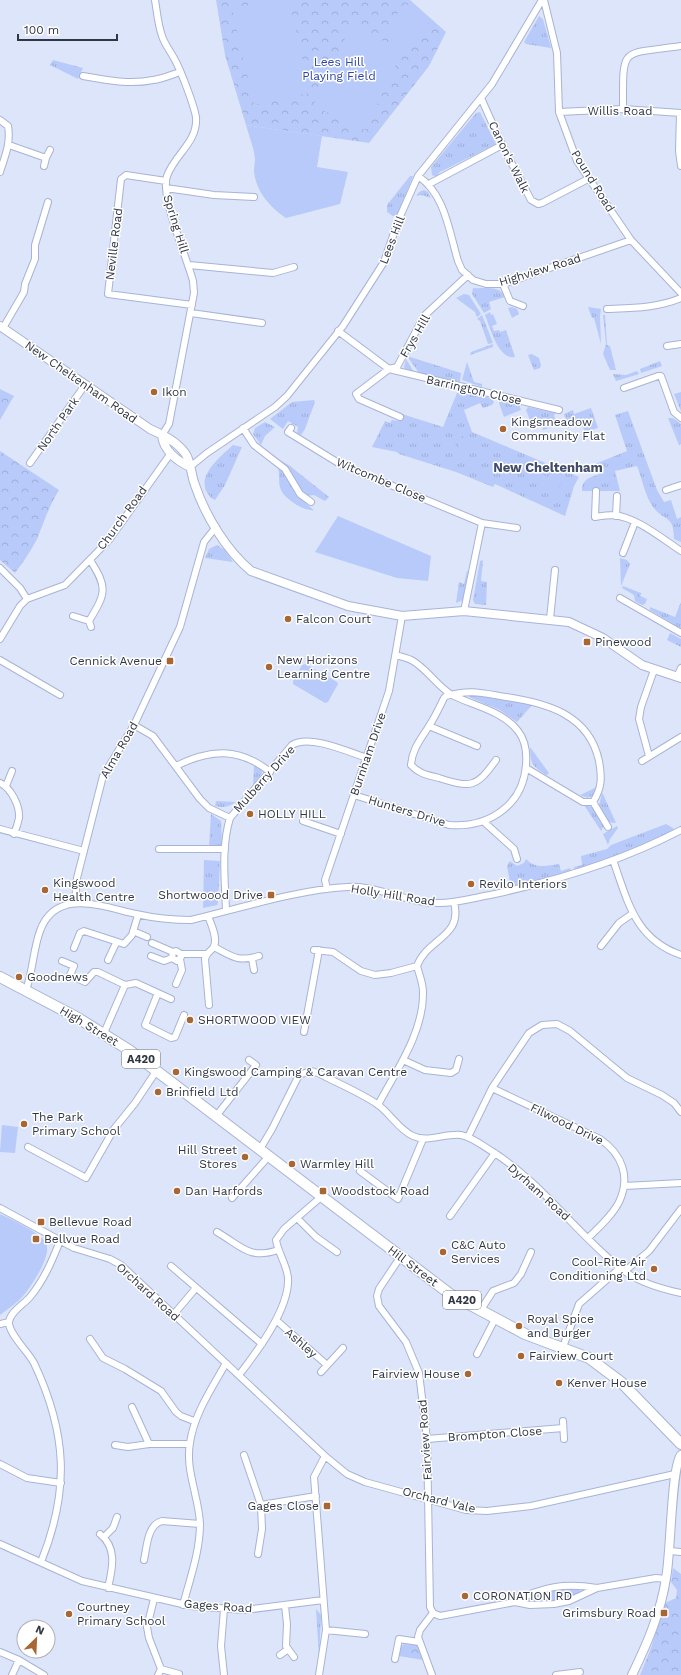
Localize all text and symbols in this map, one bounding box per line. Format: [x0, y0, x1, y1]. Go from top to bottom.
scale bar [18, 16, 117, 42]
text: 100 m [24, 23, 59, 37]
park label: Lees Hill Playing Field [302, 55, 376, 83]
street label: Willis Road [588, 104, 652, 118]
street label: Canon's Walk [486, 119, 532, 195]
street label: Pound Road [568, 148, 618, 214]
street label: Spring Hill [160, 193, 192, 255]
street label: Neville Road [103, 207, 125, 281]
street label: Lees Hill [376, 214, 408, 266]
street label: Highview Road [497, 251, 583, 289]
street label: Frys Hill [397, 312, 433, 360]
street label: New Cheltenham Road [22, 338, 140, 426]
street label: Barrington Close [425, 372, 523, 408]
place label: Ikon [162, 385, 187, 399]
marker: Ikon [149, 387, 159, 397]
street label: North Park [34, 394, 82, 454]
place label: Kingsmeadow Community Flat [511, 415, 605, 443]
marker: Kingsmeadow Community Flat [498, 424, 508, 434]
street label: Witcombe Close [334, 455, 428, 505]
district label: New Cheltenham [493, 460, 603, 475]
street label: Church Road [94, 483, 150, 553]
place label: Falcon Court [296, 612, 371, 626]
marker: Falcon Court [283, 614, 293, 624]
place label: Pinewood [595, 635, 652, 649]
marker: Pinewood [582, 637, 592, 647]
place label: New Horizons Learning Centre [277, 653, 370, 681]
place label: Cennick Avenue [69, 654, 162, 668]
marker: Cennick Avenue [165, 656, 175, 666]
marker: New Horizons Learning Centre [264, 662, 274, 672]
street label: Burnham Drive [347, 710, 389, 797]
street label: Alma Road [97, 719, 141, 781]
street label: Mulberry Drive [230, 743, 298, 815]
street label: Hunters Drive [367, 793, 448, 829]
place label: HOLLY HILL [258, 807, 326, 821]
marker: HOLLY HILL [245, 809, 255, 819]
place label: Kingswood Health Centre [53, 876, 135, 904]
place label: Revilo Interiors [479, 877, 567, 891]
marker: Revilo Interiors [466, 879, 476, 889]
street label: Holly Hill Road [350, 881, 436, 909]
marker: Kingswood Health Centre [40, 885, 50, 895]
place label: Shortwoood Drive [158, 888, 263, 902]
marker: Shortwoood Drive [266, 890, 276, 900]
place label: Goodnews [27, 970, 88, 984]
marker: Goodnews [14, 972, 24, 982]
street label: High Street [57, 1003, 121, 1049]
place label: SHORTWOOD VIEW [198, 1013, 311, 1027]
marker: SHORTWOOD VIEW [185, 1015, 195, 1025]
road number: A420 [122, 1050, 160, 1068]
place label: Kingswood Camping & Caravan Centre [184, 1065, 407, 1079]
marker: Kingswood Camping & Caravan Centre [171, 1067, 181, 1077]
place label: Brinfield Ltd [166, 1085, 239, 1099]
marker: Brinfield Ltd [153, 1087, 163, 1097]
street label: Filwood Drive [528, 1100, 606, 1148]
place label: The Park Primary School [32, 1110, 121, 1138]
marker: The Park Primary School [19, 1119, 29, 1129]
place label: Hill Street Stores [178, 1143, 237, 1171]
marker: Hill Street Stores [240, 1152, 250, 1162]
place label: Warmley Hill [300, 1157, 374, 1171]
marker: Warmley Hill [287, 1159, 297, 1169]
street label: Dyrham Road [505, 1160, 573, 1224]
place label: Dan Harfords [185, 1184, 263, 1198]
place label: Woodstock Road [331, 1184, 429, 1198]
marker: Dan Harfords [172, 1186, 182, 1196]
marker: Woodstock Road [318, 1186, 328, 1196]
place label: Bellevue Road [49, 1215, 132, 1229]
marker: Bellevue Road [36, 1217, 46, 1227]
place label: Bellvue Road [44, 1232, 120, 1246]
marker: Bellvue Road [31, 1234, 41, 1244]
place label: C&C Auto Services [451, 1238, 506, 1266]
street label: Hill Street [385, 1243, 441, 1289]
marker: C&C Auto Services [438, 1247, 448, 1257]
place label: Cool-Rite Air Conditioning Ltd [549, 1255, 646, 1283]
street label: Orchard Road [114, 1260, 182, 1324]
marker: Cool-Rite Air Conditioning Ltd [649, 1264, 659, 1274]
road number: A420 [443, 1291, 481, 1309]
place label: Royal Spice and Burger [527, 1312, 594, 1340]
marker: Royal Spice and Burger [514, 1321, 524, 1331]
street label: Ashley [282, 1325, 321, 1361]
place label: Fairview Court [529, 1349, 613, 1363]
marker: Fairview Court [516, 1351, 526, 1361]
place label: Fairview House [372, 1367, 460, 1381]
marker: Fairview House [463, 1369, 473, 1379]
place label: Kenver House [567, 1376, 647, 1390]
marker: Kenver House [554, 1378, 564, 1388]
street label: Fairview Road [415, 1399, 435, 1481]
street label: Brompton Close [447, 1424, 543, 1444]
street label: Orchard Vale [401, 1484, 477, 1516]
place label: Gages Close [247, 1499, 319, 1513]
marker: Gages Close [322, 1501, 332, 1511]
place label: CORONATION RD [473, 1589, 572, 1603]
marker: CORONATION RD [460, 1591, 470, 1601]
street label: Gages Road [183, 1597, 253, 1615]
place label: Courtney Primary School [77, 1600, 166, 1628]
place label: Grimsbury Road [562, 1606, 656, 1620]
marker: Grimsbury Road [659, 1608, 669, 1618]
marker: Courtney Primary School [64, 1609, 74, 1619]
north arrow [16, 1619, 56, 1659]
text: N [33, 1623, 46, 1638]

